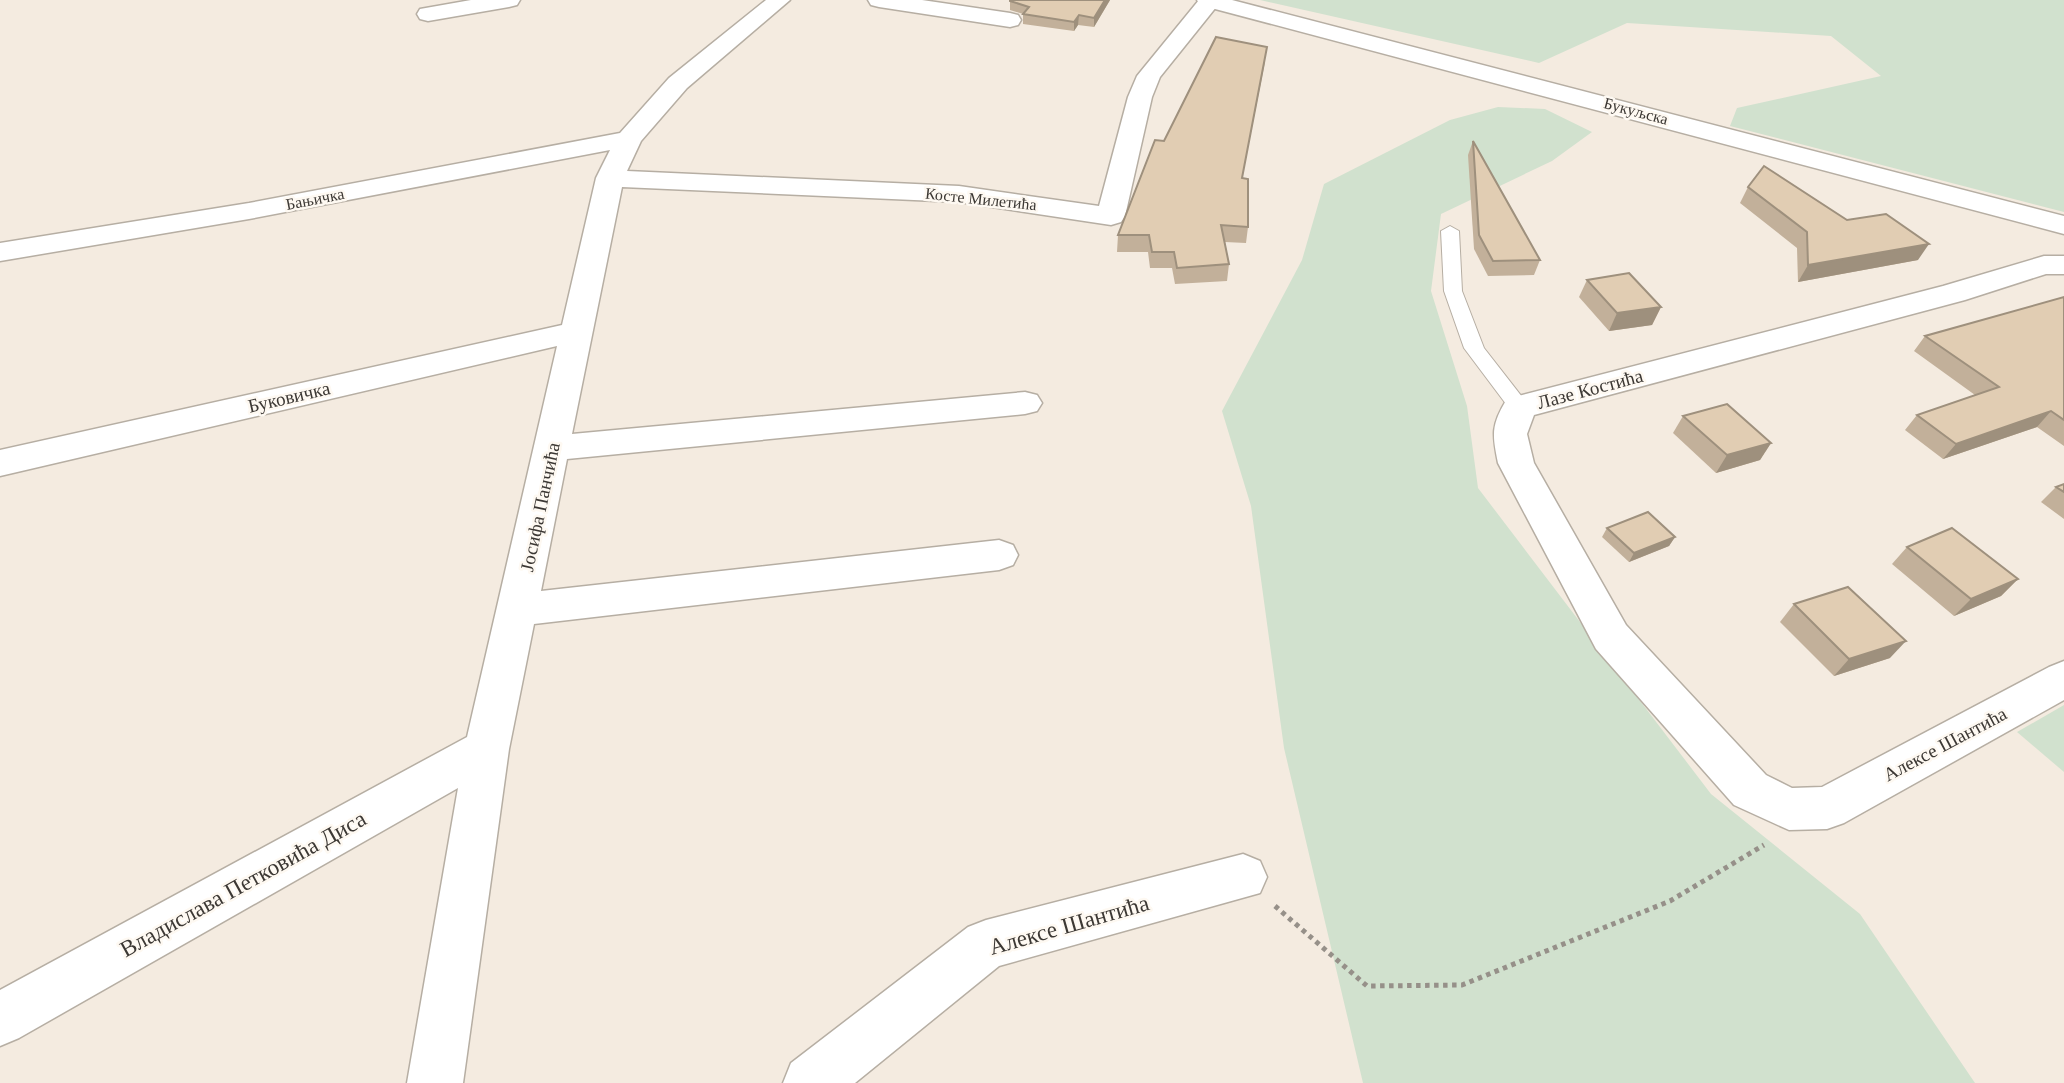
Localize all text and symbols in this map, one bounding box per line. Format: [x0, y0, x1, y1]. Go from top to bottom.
street label: Букуљска [1602, 94, 1670, 129]
street label: Бањичка [284, 185, 346, 213]
street label: Косте Милетића [924, 185, 1038, 213]
street label: Лазе Костића [1535, 365, 1646, 413]
street label: Буковичка [246, 377, 333, 417]
street label: Јосифа Панчића [516, 440, 564, 573]
street label: Алексе Шантића [1880, 702, 2011, 785]
street label: Владислава Петковића Диса [116, 806, 370, 962]
street label: Алексе Шантића [986, 890, 1152, 960]

